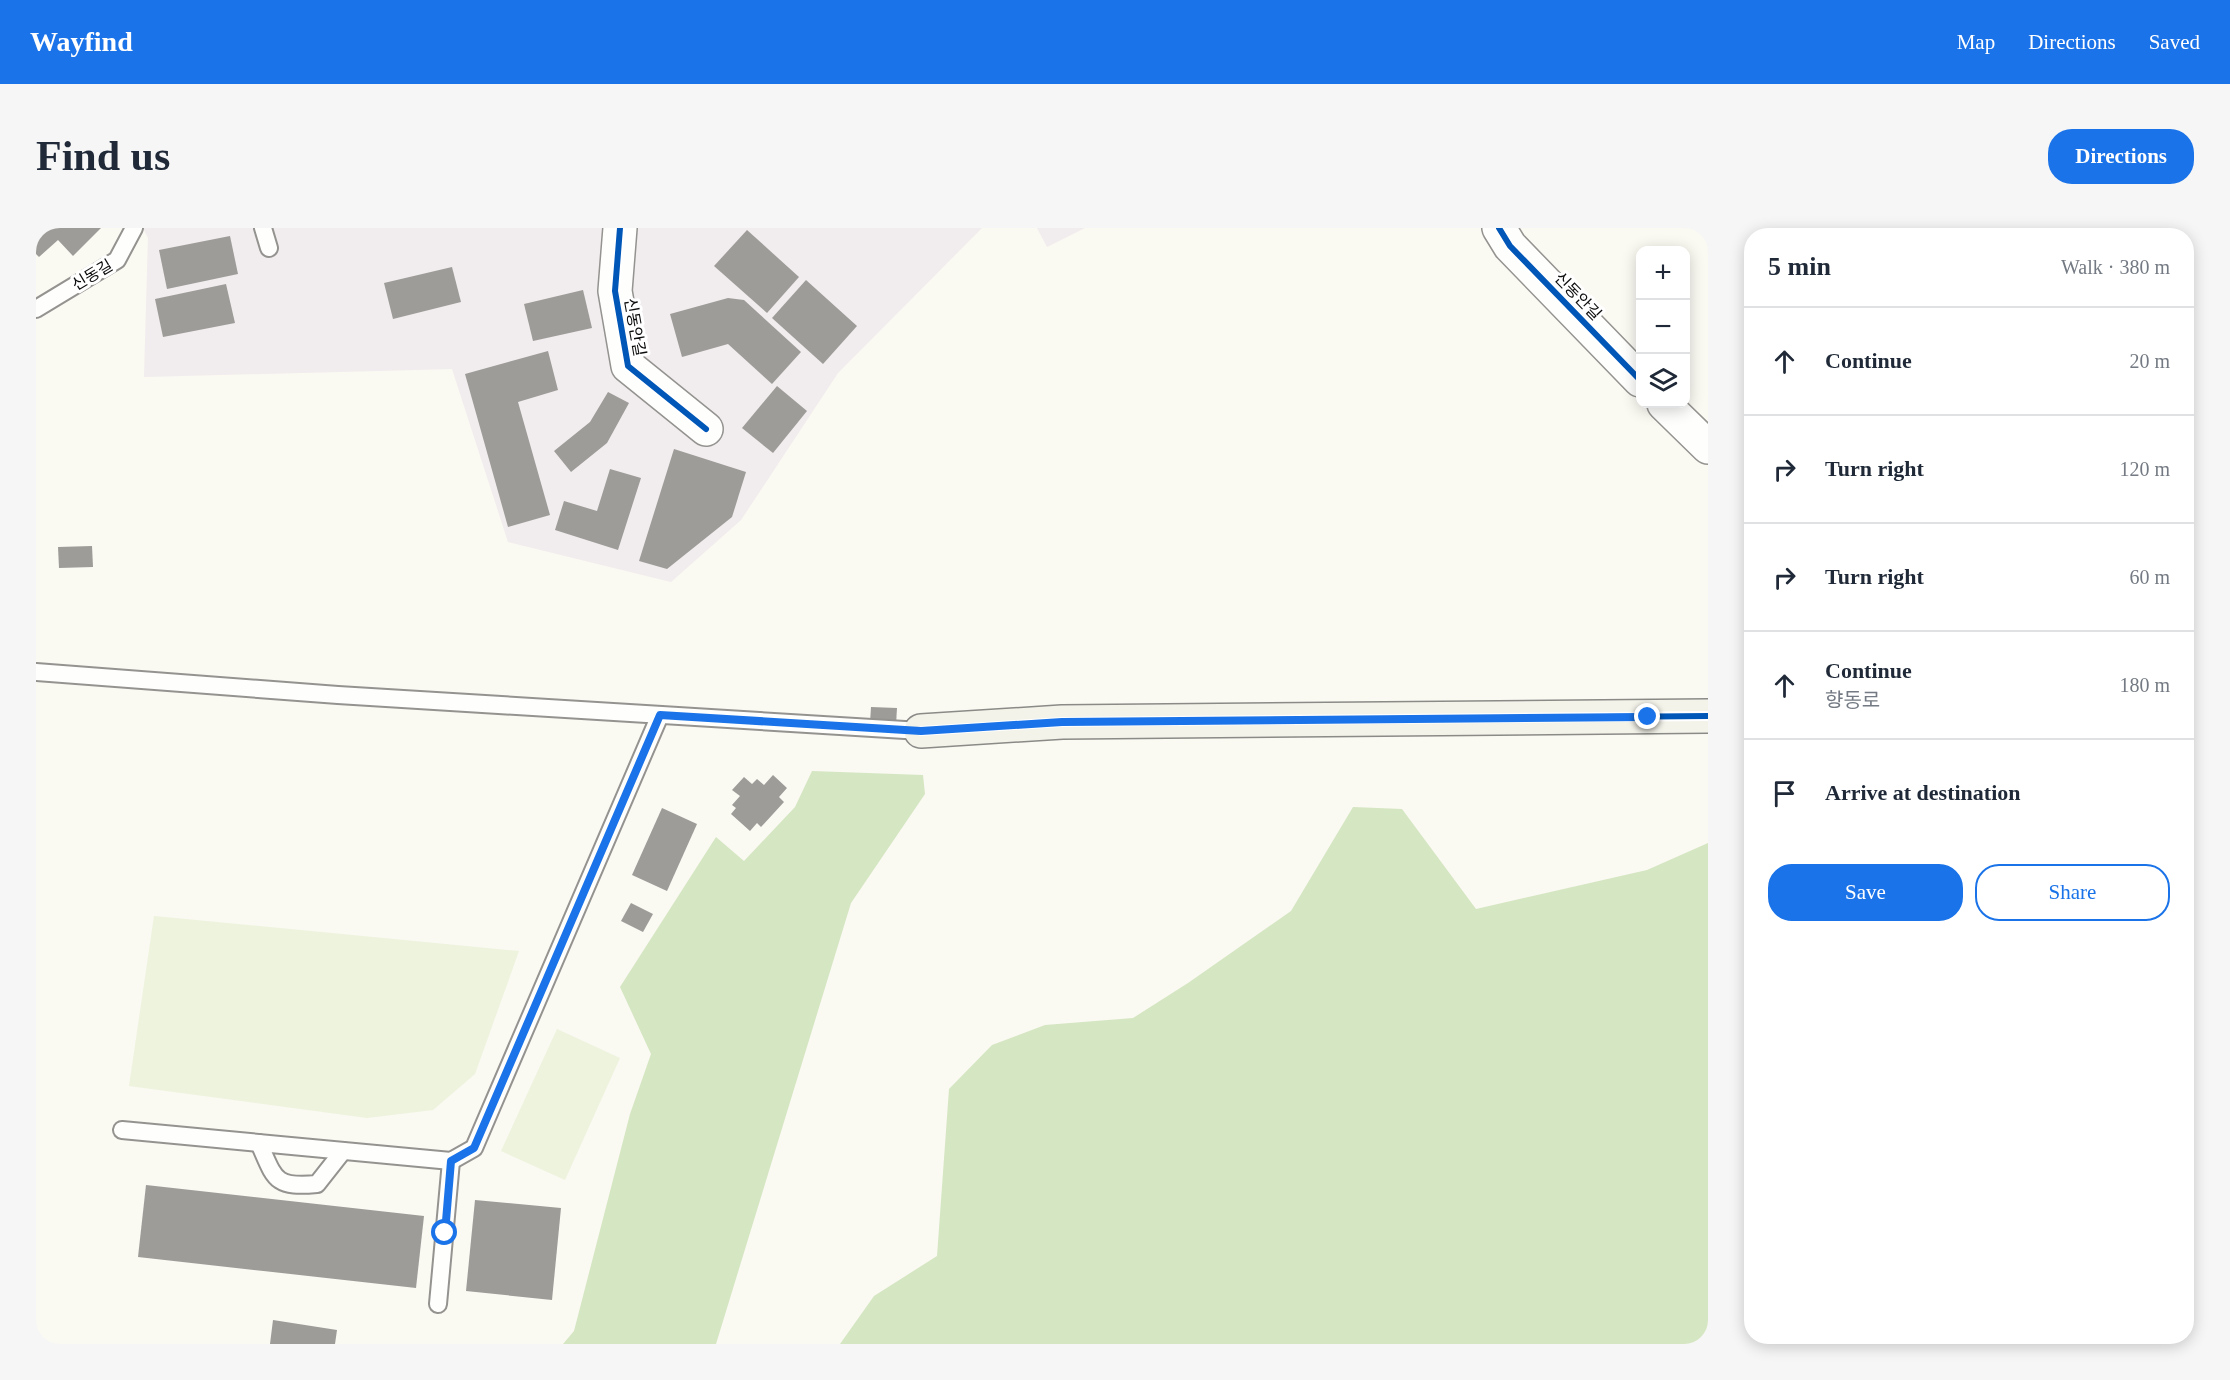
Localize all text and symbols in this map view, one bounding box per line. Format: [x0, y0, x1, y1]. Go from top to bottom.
text: Wayfind [30, 26, 133, 57]
text: Map [1957, 30, 1995, 54]
text: Directions [2028, 30, 2116, 54]
text: Saved [2149, 30, 2200, 54]
button: Directions [2048, 129, 2194, 184]
text: Find us [36, 133, 170, 179]
map controls [1636, 246, 1690, 408]
button: + [1636, 246, 1690, 300]
text: 5 min [1768, 252, 1831, 281]
street label: 신동길 [69, 256, 115, 294]
text: Walk · 380 m [2061, 256, 2170, 278]
street label: 신동안길 [1551, 269, 1605, 323]
street label: 신동안길 [622, 297, 648, 357]
button: − [1636, 300, 1690, 354]
icon: ahead [1768, 345, 1801, 378]
text: Continue [1825, 348, 1912, 373]
text: 20 m [2129, 350, 2170, 372]
button: layers [1636, 354, 1690, 408]
icon: right [1768, 453, 1801, 486]
text: Turn right [1825, 456, 1924, 481]
text: 120 m [2119, 458, 2170, 480]
icon: right [1768, 561, 1801, 594]
text: Turn right [1825, 564, 1924, 589]
text: 60 m [2129, 566, 2170, 588]
text: Continue [1825, 658, 1912, 683]
icon: ahead [1768, 669, 1801, 702]
text: 180 m [2119, 674, 2170, 696]
text: 향동로 [1825, 689, 1880, 711]
route end [1634, 703, 1660, 729]
icon: arrive [1768, 777, 1801, 810]
text: Arrive at destination [1825, 780, 2021, 805]
button: Save [1768, 864, 1963, 921]
button: Share [1975, 864, 2170, 921]
route start [431, 1219, 457, 1245]

